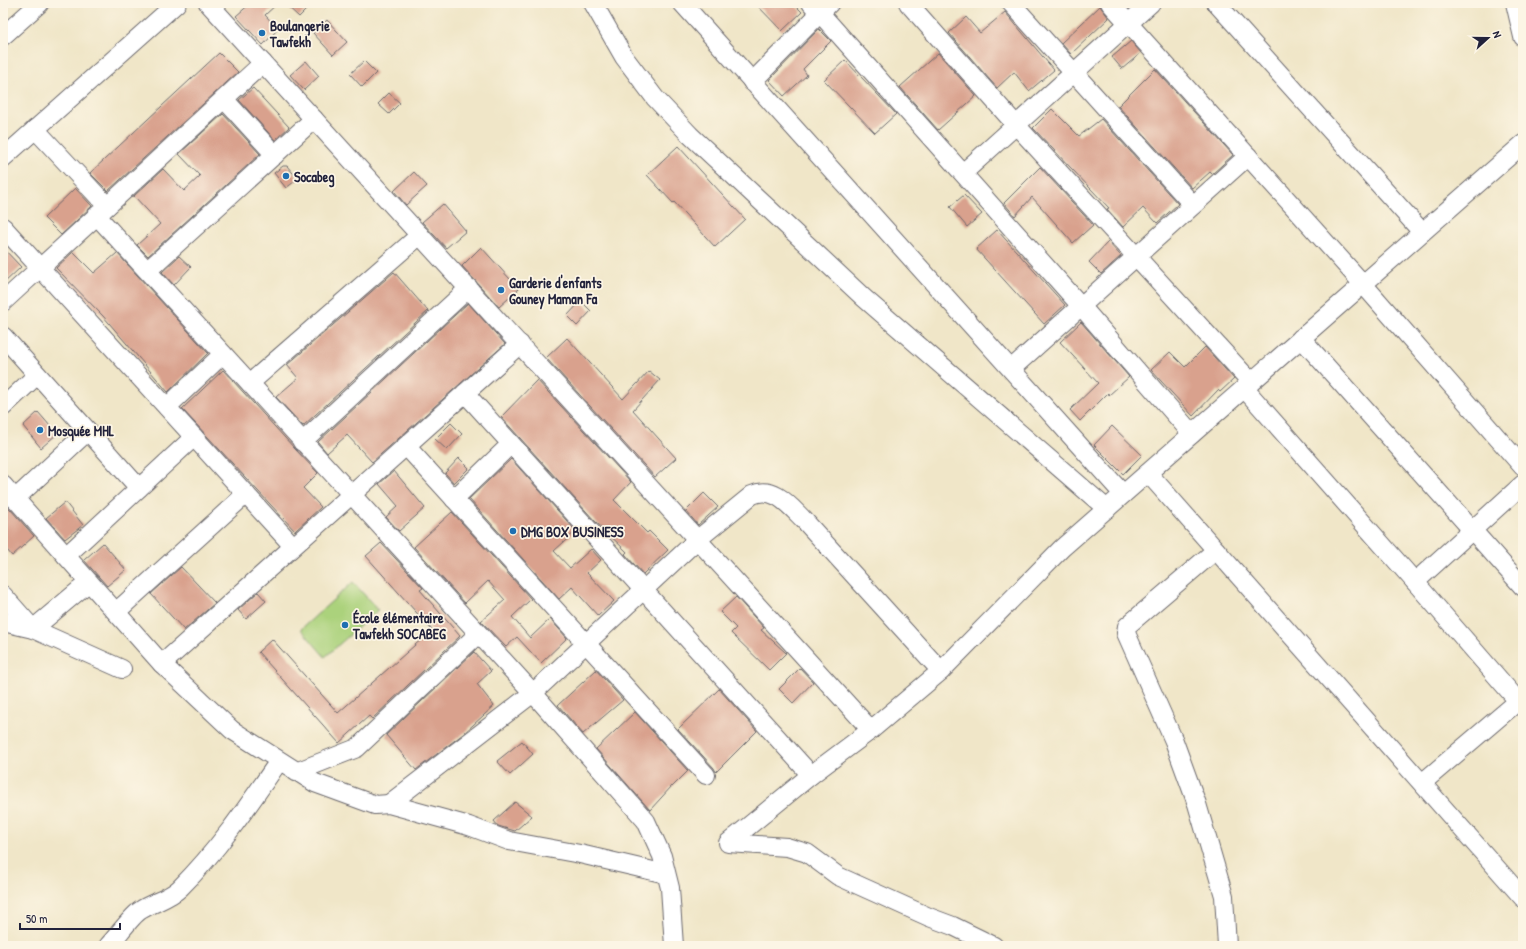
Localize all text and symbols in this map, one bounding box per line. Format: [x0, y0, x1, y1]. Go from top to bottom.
place label: Boulangerie Tawfekh [269, 16, 330, 51]
north arrow [1468, 18, 1508, 58]
marker: Boulangerie Tawfekh [257, 28, 267, 38]
text: N [1490, 29, 1505, 40]
place label: Socabeg [294, 167, 335, 188]
marker: Socabeg [281, 171, 291, 181]
place label: Garderie d'enfants Gouney Maman Fa [509, 273, 602, 310]
marker: Garderie d'enfants Gouney Maman Fa [496, 285, 506, 295]
place label: Mosquée MHL [48, 421, 115, 442]
marker: Mosquée MHL [35, 425, 45, 435]
place label: DMG BOX BUSINESS [521, 522, 624, 541]
marker: DMG BOX BUSINESS [508, 526, 518, 536]
place label: École élémentaire Tawfekh SOCABEG [352, 608, 446, 643]
marker: École élémentaire Tawfekh SOCABEG [340, 620, 350, 630]
scale bar [20, 905, 120, 931]
text: 50 m [26, 910, 47, 927]

